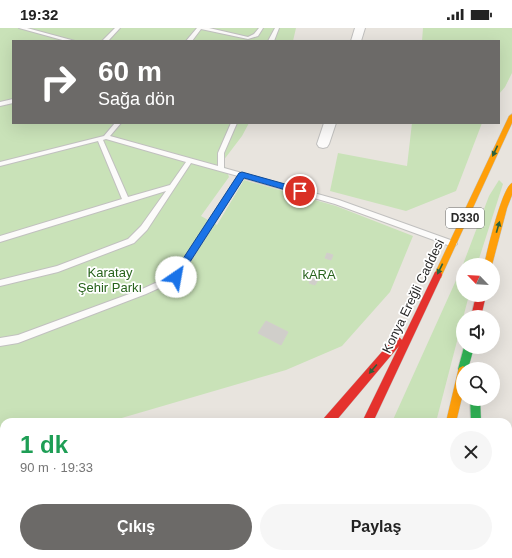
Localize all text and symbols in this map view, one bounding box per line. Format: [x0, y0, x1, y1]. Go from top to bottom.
text: 19:32 [20, 6, 58, 23]
icon: right [32, 56, 84, 108]
text: 60 m [98, 56, 162, 87]
text: Sağa dön [98, 89, 175, 109]
one-way arrow [492, 146, 498, 157]
pin [283, 174, 317, 208]
icon: arrive [289, 180, 311, 202]
road number: D330 [446, 208, 484, 228]
one-way arrow [495, 221, 501, 233]
street label: Konya Ereğli Caddesi [379, 236, 447, 355]
position arrow [155, 256, 197, 298]
north arrow [456, 258, 500, 302]
map controls [456, 258, 500, 406]
one-way arrow [437, 264, 443, 275]
park label: Karatay Şehir Parkı [78, 265, 142, 295]
park label: kARA [302, 267, 336, 282]
button: sound [456, 310, 500, 354]
button: search [456, 362, 500, 406]
one-way arrow [368, 364, 377, 375]
text: 1 dk [20, 431, 68, 458]
button: close [450, 431, 492, 473]
text: 90 m · 19:33 [20, 460, 93, 475]
button: Çıkış [20, 504, 252, 550]
button: Paylaş [260, 504, 492, 550]

